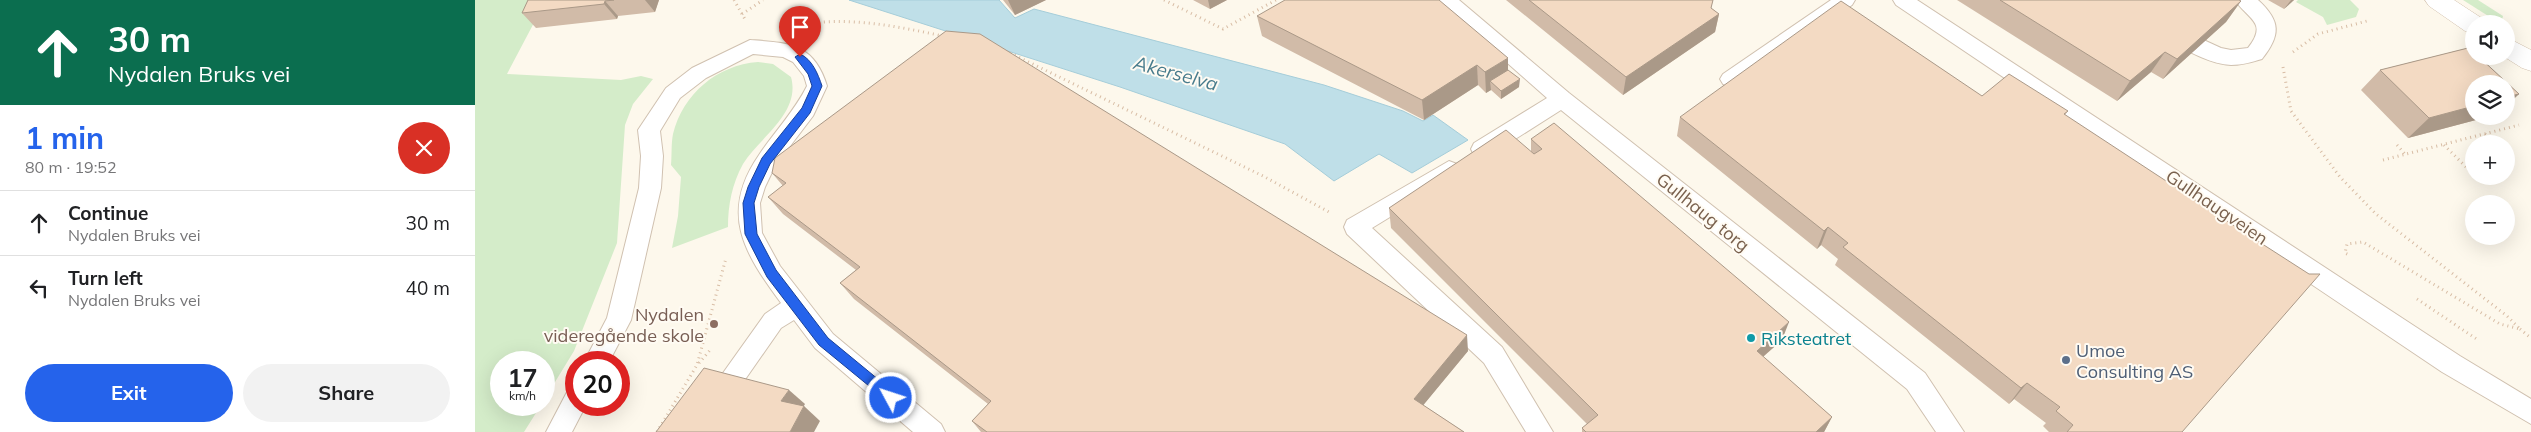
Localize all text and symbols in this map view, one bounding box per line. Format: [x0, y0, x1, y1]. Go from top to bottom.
pin [779, 6, 821, 57]
icon: arrive [786, 13, 814, 41]
map controls [2465, 15, 2515, 245]
button: sound [2465, 15, 2515, 65]
text: 30 m [108, 17, 191, 61]
icon: ahead [25, 20, 90, 85]
water label: Akerselva [1130, 50, 1221, 96]
text: Nydalen Bruks vei [108, 60, 290, 88]
button: layers [2465, 75, 2515, 125]
text: 1 min [25, 119, 104, 157]
button: close [398, 122, 450, 174]
button: + [2465, 135, 2515, 185]
text: 80 m · 19:52 [25, 157, 117, 177]
street label: Gullhaugveien [2161, 164, 2273, 250]
street label: Gullhaug torg [1652, 167, 1754, 257]
button: − [2465, 195, 2515, 245]
text: Continue [68, 201, 148, 225]
icon: ahead [25, 209, 53, 237]
text: 30 m [406, 211, 450, 235]
text: Nydalen Bruks vei [68, 225, 201, 245]
text: Turn left [68, 266, 143, 290]
icon: left [25, 274, 53, 302]
text: 40 m [406, 276, 450, 300]
text: Nydalen Bruks vei [68, 290, 201, 310]
place label: Nydalen videregående skole [544, 303, 704, 347]
marker: Nydalen videregående skole [708, 318, 720, 330]
place label: Riksteatret [1761, 327, 1851, 350]
marker: Riksteatret [1745, 332, 1757, 344]
place label: Umoe Consulting AS [2076, 339, 2193, 383]
speed limit sign: 20 [565, 351, 630, 416]
marker: Umoe Consulting AS [2060, 354, 2072, 366]
text: 17 [507, 362, 538, 393]
button: Exit [25, 364, 233, 422]
button: Share [243, 364, 450, 422]
position arrow [864, 371, 916, 423]
text: km/h [509, 388, 536, 403]

